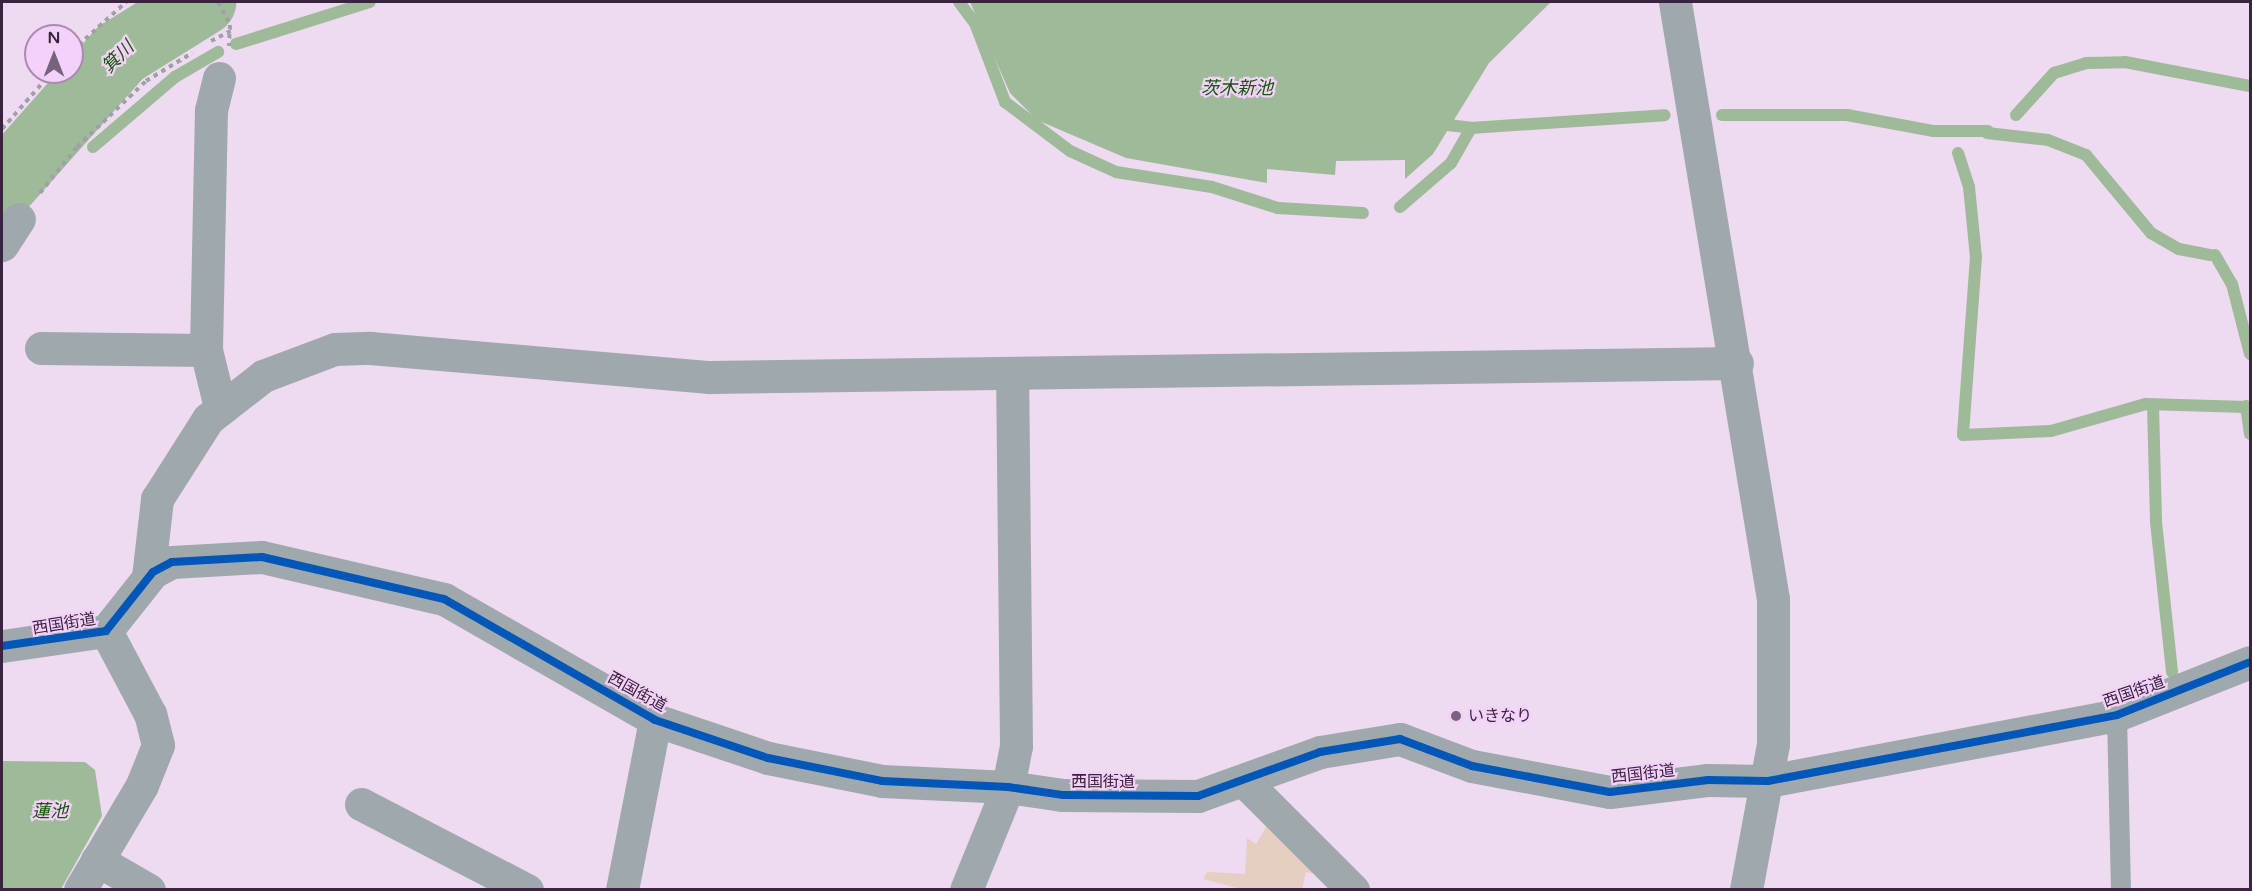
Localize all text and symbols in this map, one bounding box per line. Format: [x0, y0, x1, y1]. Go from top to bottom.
north arrow [24, 24, 84, 84]
text: N [48, 28, 60, 48]
water label: 箕川 [98, 37, 138, 77]
water label: 茨木新池 [1201, 77, 1273, 99]
street label: 西国街道 [31, 610, 97, 638]
street label: 西国街道 [604, 668, 670, 716]
street label: 西国街道 [2101, 673, 2167, 711]
place label: いきなり [1468, 706, 1532, 726]
marker: いきなり [1449, 709, 1463, 723]
street label: 西国街道 [1610, 761, 1676, 787]
street label: 西国街道 [1071, 772, 1135, 792]
water label: 蓮池 [32, 800, 68, 822]

